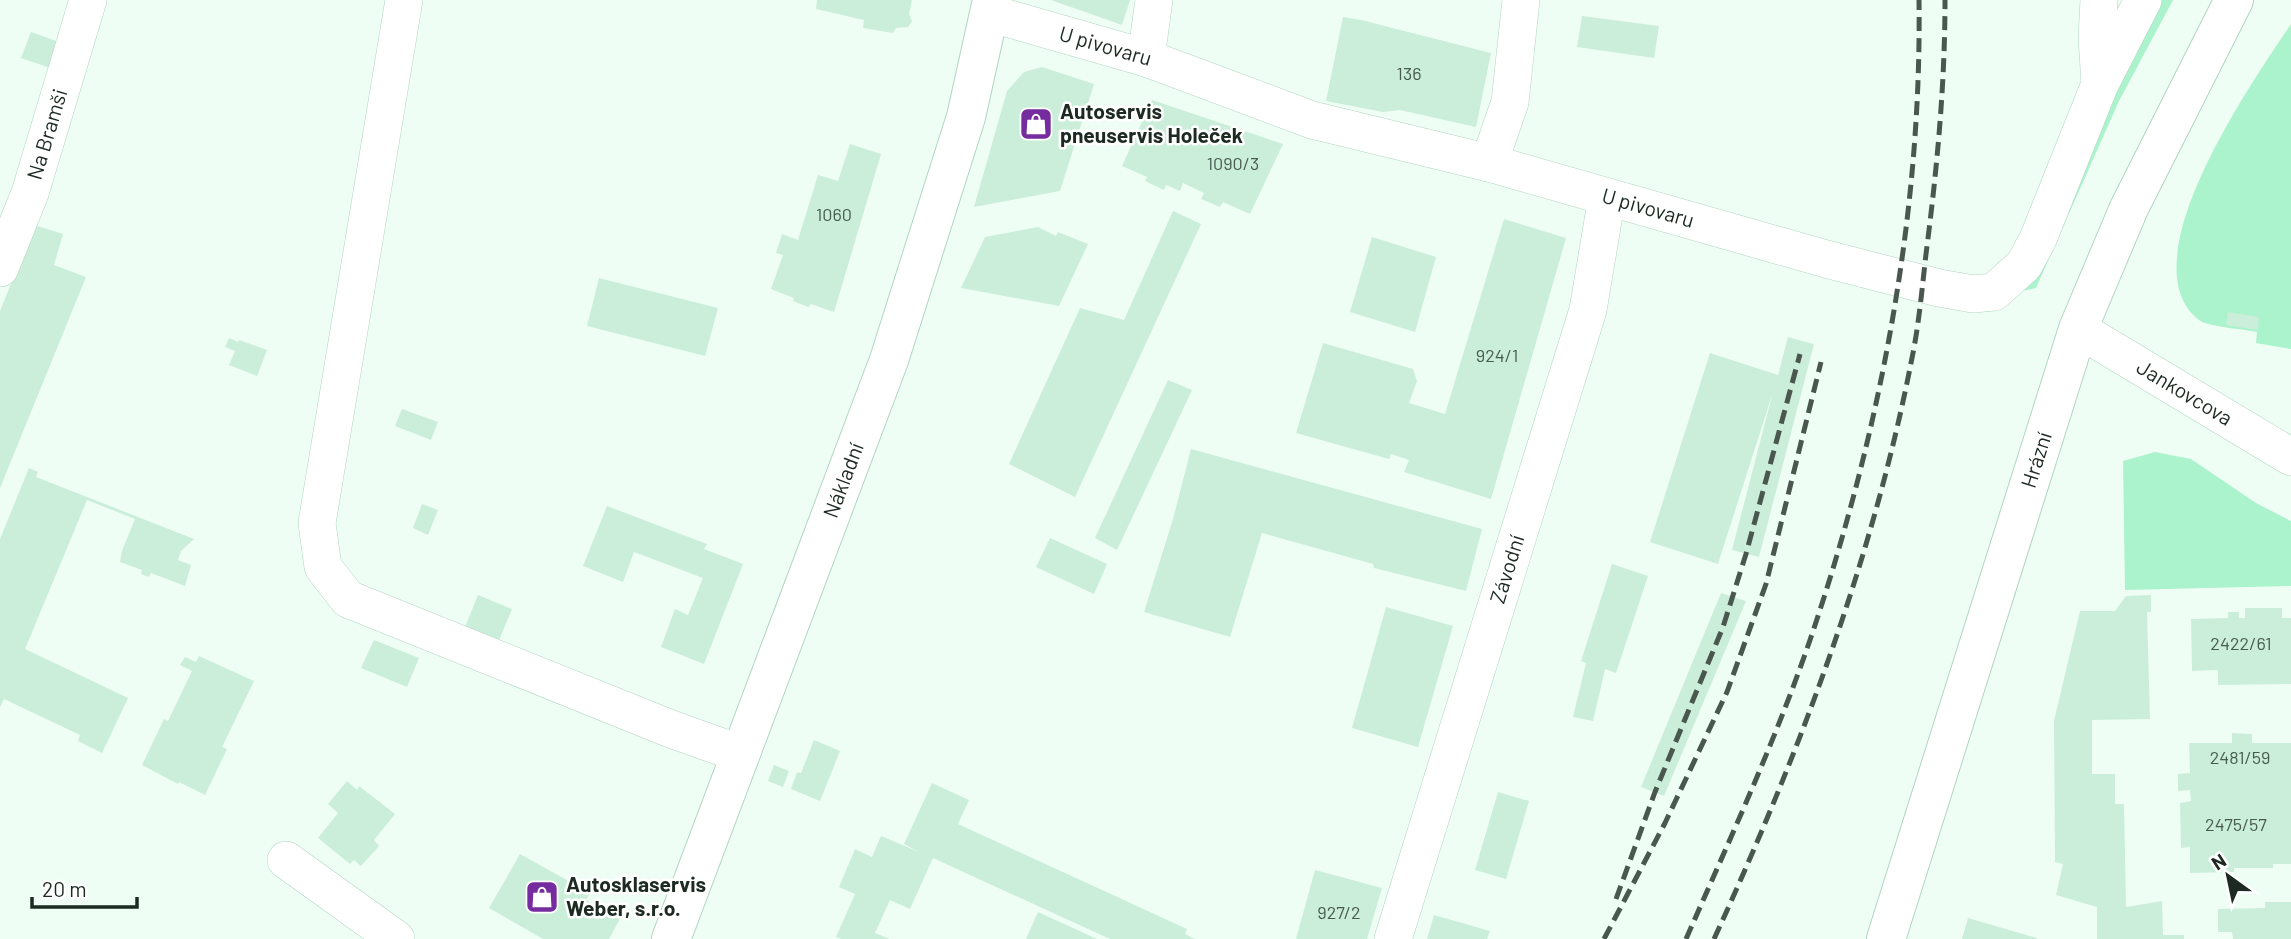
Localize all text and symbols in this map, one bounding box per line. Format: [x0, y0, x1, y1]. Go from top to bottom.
street label: U pivovaru [1057, 20, 1155, 70]
house number: 136 [1397, 62, 1421, 84]
street label: Na Bramši [21, 86, 72, 182]
place label: Autoservis pneuservis Holeček [1060, 98, 1243, 147]
shop icon: Autoservis pneuservis Holeček [1017, 105, 1055, 143]
house number: 1090/3 [1207, 152, 1259, 174]
street label: U pivovaru [1599, 182, 1697, 232]
house number: 1060 [816, 203, 852, 225]
house number: 924/1 [1476, 344, 1518, 366]
street label: Jankovcova [2133, 353, 2237, 430]
street label: Hrázní [2015, 428, 2056, 491]
street label: Nákladní [817, 438, 868, 521]
street label: Závodní [1484, 531, 1529, 606]
house number: 2422/61 [2210, 632, 2272, 654]
house number: 2481/59 [2210, 746, 2270, 768]
house number: 2475/57 [2205, 813, 2267, 835]
north arrow [2193, 841, 2263, 911]
text: N [2207, 848, 2230, 874]
scale bar [32, 866, 136, 910]
place label: Autosklaservis Weber, s.r.o. [566, 871, 706, 920]
text: 20 m [42, 876, 87, 901]
shop icon: Autosklaservis Weber, s.r.o. [523, 878, 561, 916]
house number: 927/2 [1317, 901, 1361, 923]

